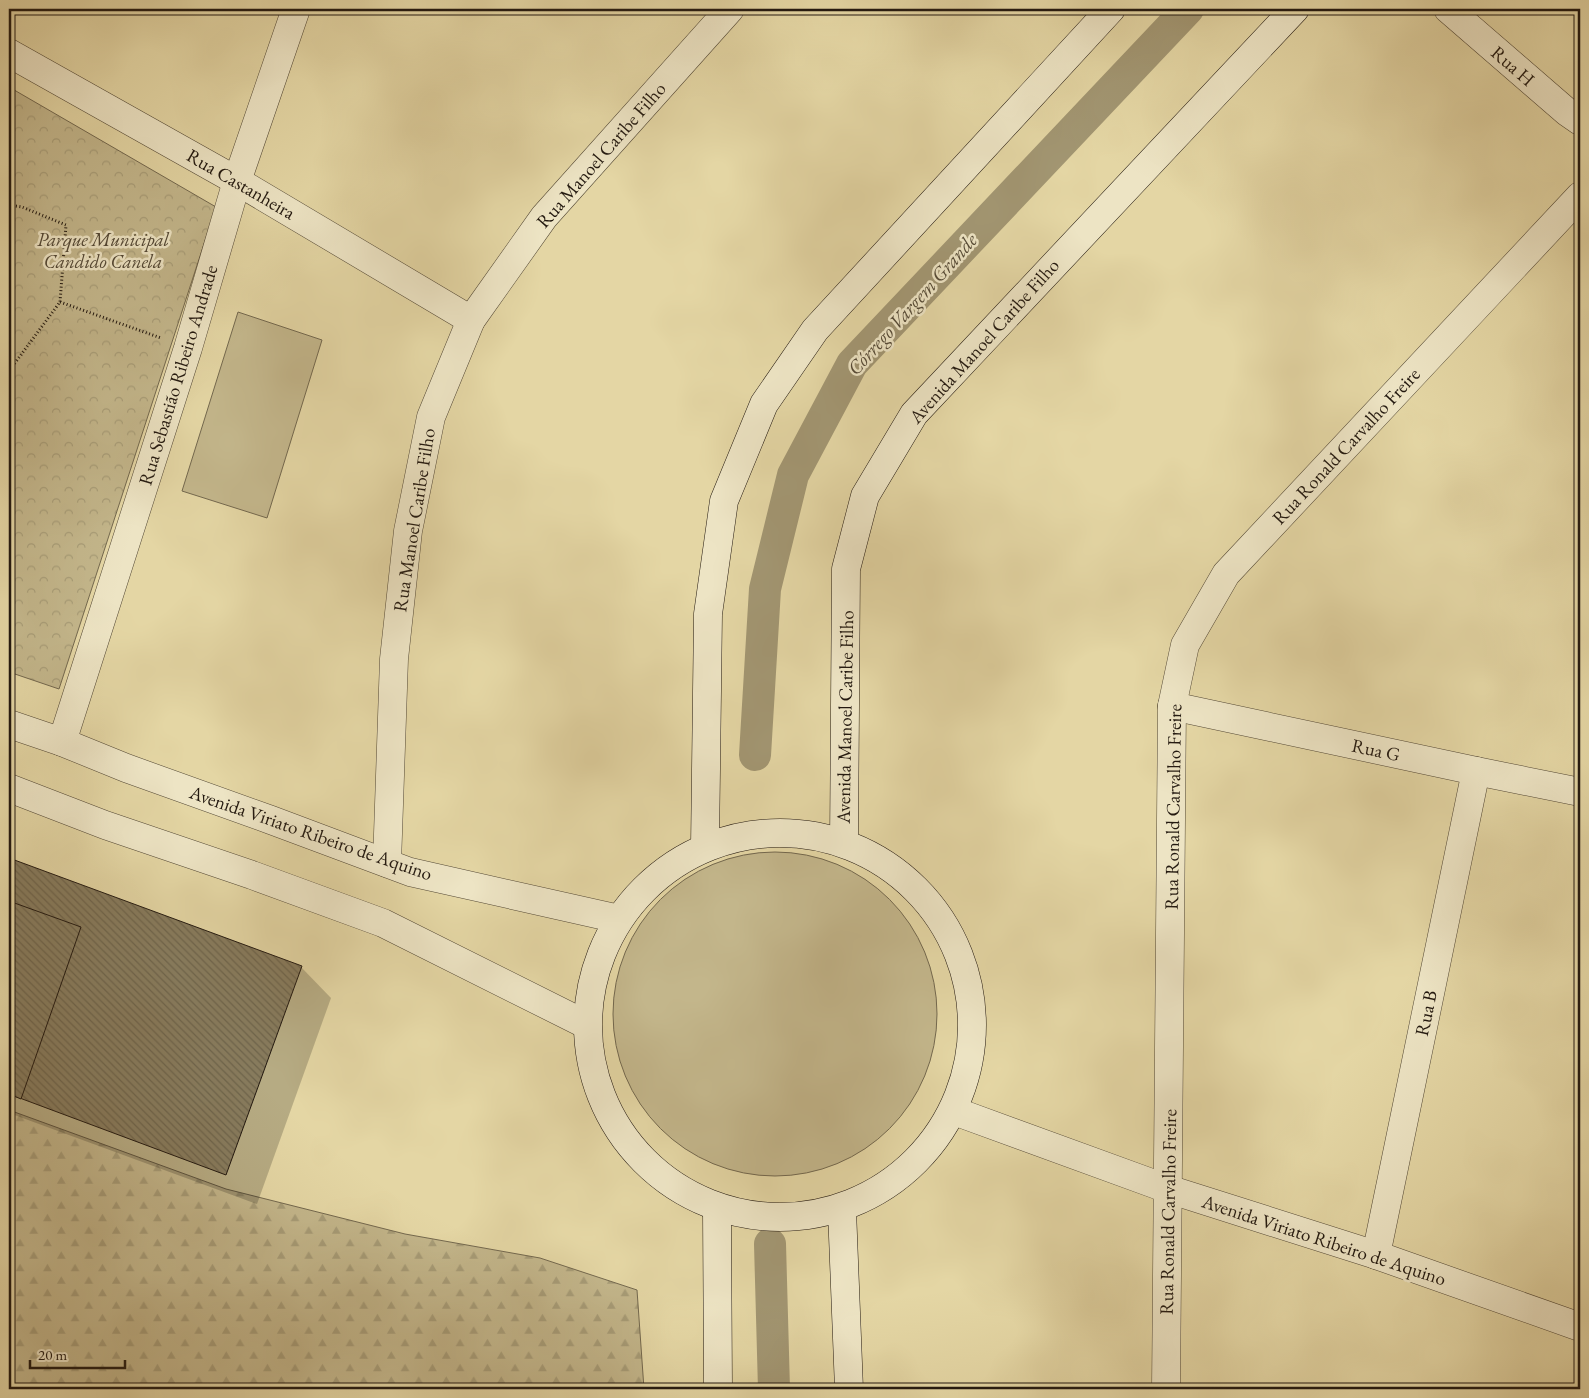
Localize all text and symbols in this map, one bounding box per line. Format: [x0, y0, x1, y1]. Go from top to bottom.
street label: Rua H [1486, 40, 1540, 92]
street label: Rua Manoel Caribe Filho [531, 77, 671, 233]
street label: Rua Castanheira [182, 143, 300, 225]
park label: Parque Municipal Candido Canela [37, 227, 170, 274]
water label: Córrego Vargem Grande [841, 227, 983, 381]
street label: Avenida Manoel Caribe Filho [903, 253, 1065, 429]
street label: Rua Sebastião Ribeiro Andrade [133, 262, 223, 488]
street label: Rua Ronald Carvalho Freire [1267, 362, 1425, 530]
street label: Rua Manoel Caribe Filho [387, 426, 441, 614]
street label: Avenida Manoel Caribe Filho [831, 610, 859, 825]
street label: Rua Ronald Carvalho Freire [1159, 704, 1187, 910]
street label: Rua G [1350, 733, 1403, 767]
street label: Avenida Viriato Ribeiro de Aquino [185, 779, 436, 886]
street label: Rua B [1409, 988, 1443, 1038]
street label: Rua Ronald Carvalho Freire [1154, 1109, 1182, 1315]
street label: Avenida Viriato Ribeiro de Aquino [1198, 1188, 1449, 1291]
scale bar [30, 1338, 125, 1370]
text: 20 m [38, 1345, 67, 1364]

